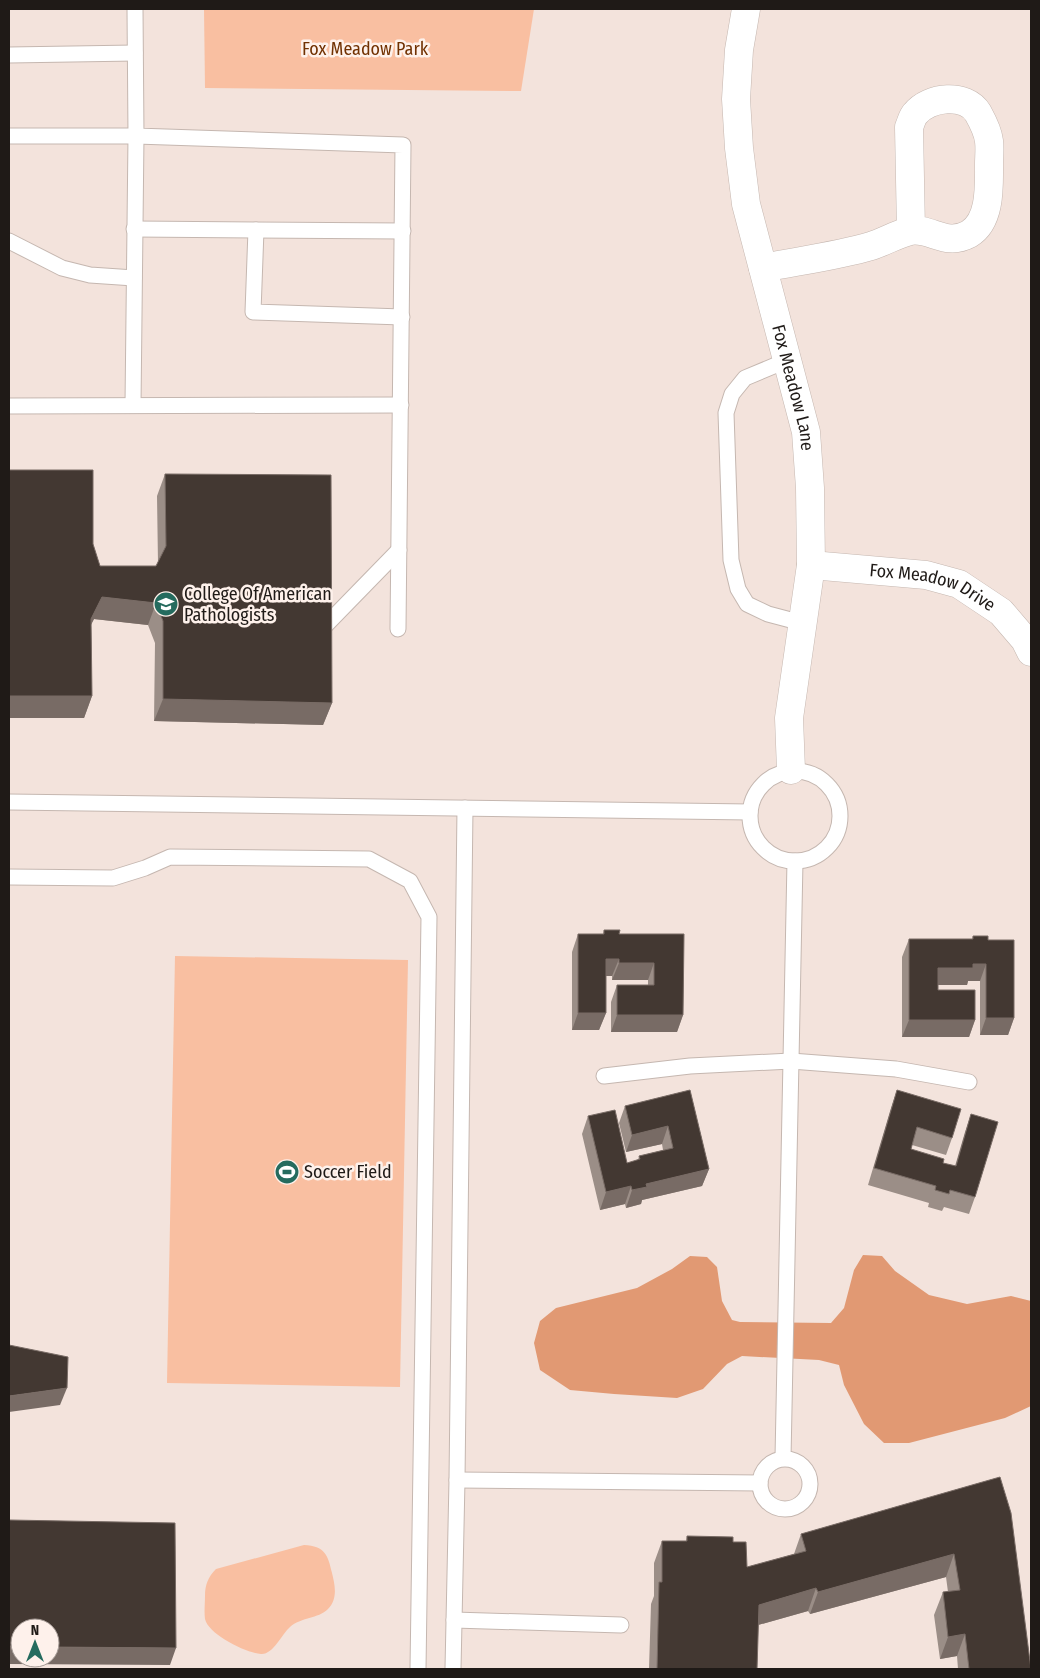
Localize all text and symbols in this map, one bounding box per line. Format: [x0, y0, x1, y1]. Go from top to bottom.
park label: Fox Meadow Park [302, 38, 429, 60]
street label: Fox Meadow Lane [767, 322, 818, 452]
street label: Fox Meadow Drive [869, 559, 1000, 616]
place label: College Of American Pathologists [184, 583, 332, 626]
school or university icon: College Of American Pathologists [153, 591, 179, 617]
sports icon: Soccer Field [274, 1159, 300, 1185]
place label: Soccer Field [304, 1161, 392, 1183]
north arrow [10, 1618, 60, 1668]
text: N [31, 1622, 39, 1639]

